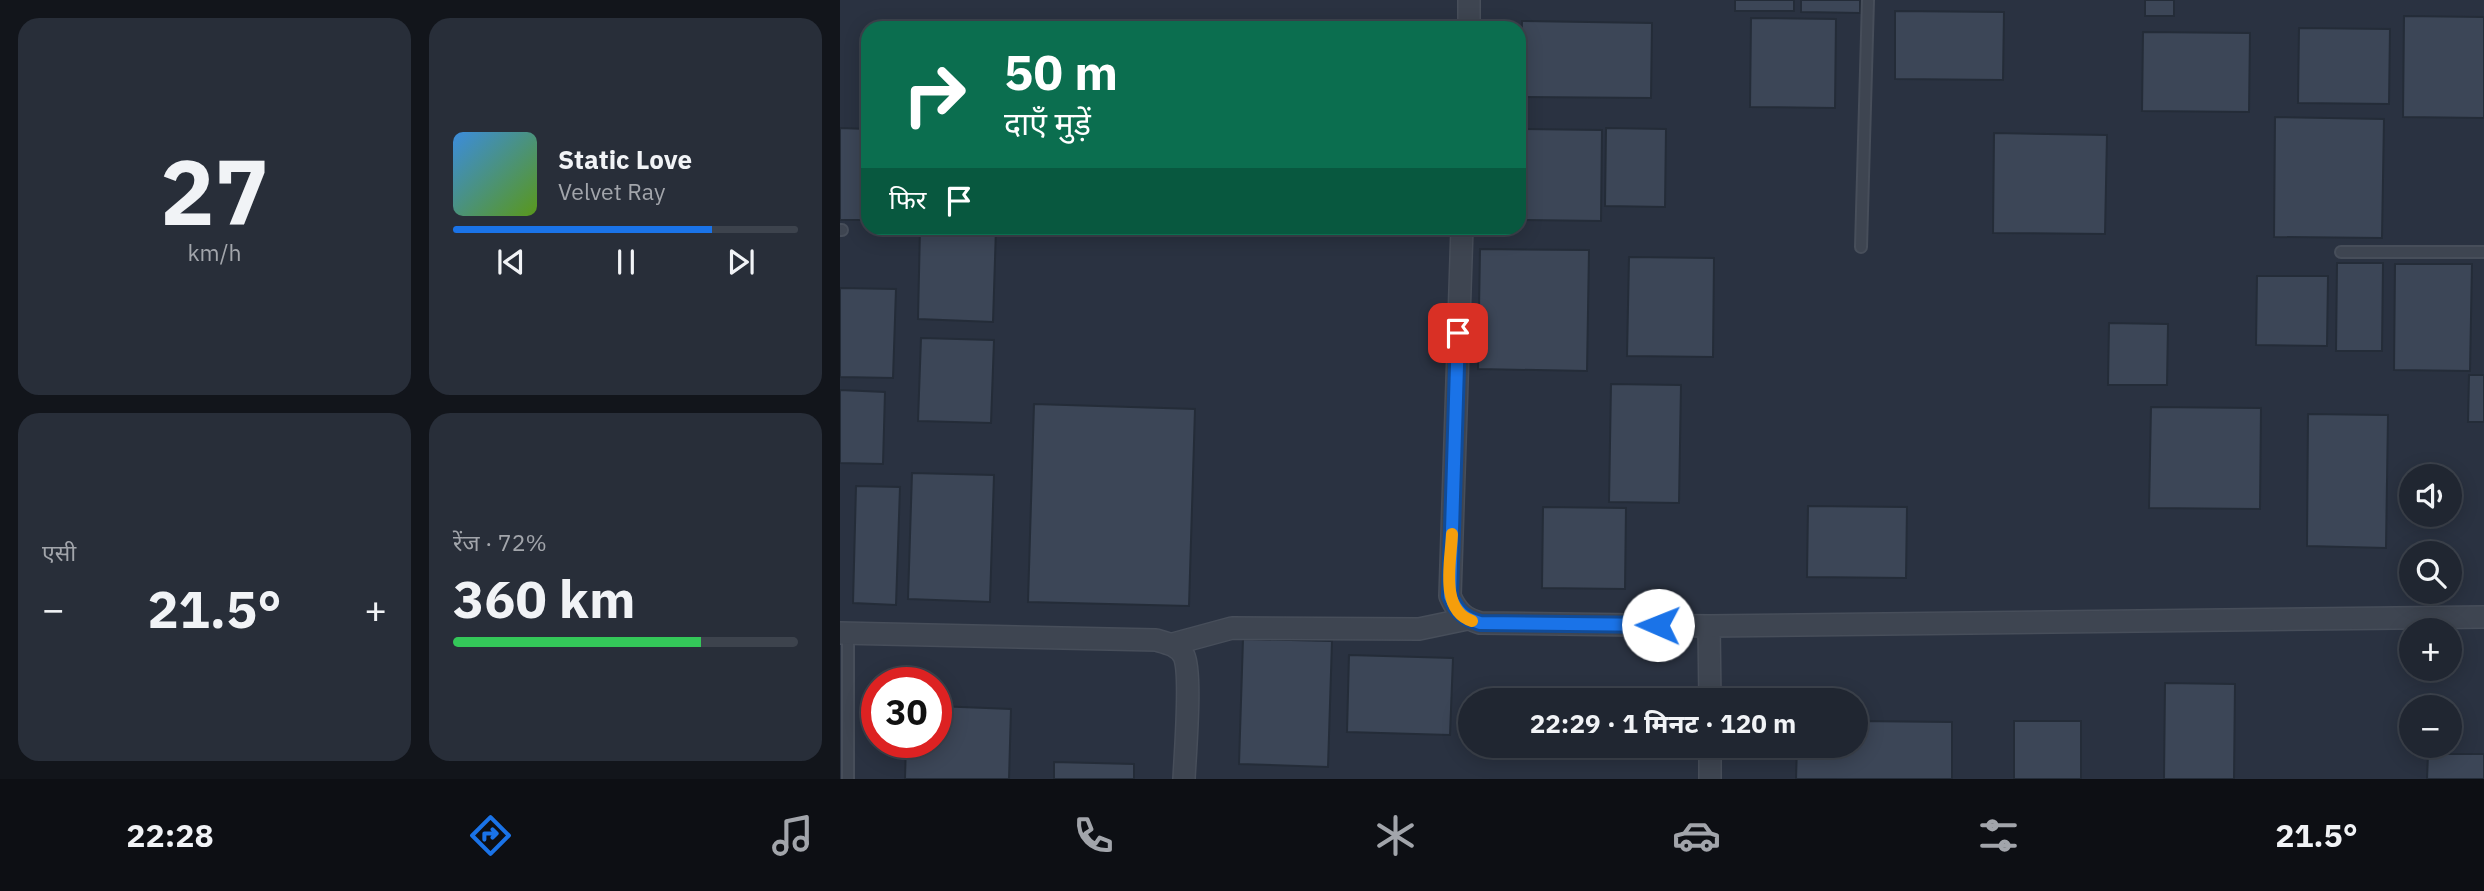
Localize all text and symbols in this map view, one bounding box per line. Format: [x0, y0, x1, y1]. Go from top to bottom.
text: 50 m [1004, 40, 1118, 103]
icon: right [889, 49, 980, 140]
text: दाएँ मुड़ें [1004, 102, 1091, 144]
text: 27 [160, 132, 269, 250]
text: Static Love [558, 142, 692, 176]
text: Velvet Ray [558, 176, 665, 206]
text: फिर [889, 182, 926, 216]
icon: arrive [940, 182, 978, 220]
text: km/h [187, 237, 242, 267]
icon: previous [492, 243, 530, 281]
icon: pause [607, 243, 645, 281]
icon: next [722, 243, 760, 281]
pin [1428, 303, 1488, 363]
icon: arrive [1439, 314, 1477, 352]
map controls [2399, 464, 2462, 758]
button: sound [2399, 464, 2462, 527]
text: रेंज · 72% [453, 527, 547, 557]
text: एसी [42, 537, 76, 567]
button: search [2399, 541, 2462, 604]
text: 360 km [453, 565, 635, 632]
text: 21.5° [147, 575, 282, 642]
text: − [42, 584, 65, 633]
text: + [364, 584, 387, 633]
position arrow [1621, 588, 1695, 662]
button: + [2399, 618, 2462, 681]
speed limit sign: 30 [861, 667, 952, 758]
button: − [2399, 695, 2462, 758]
text: 22:29 · 1 मिनट · 120 m [1530, 706, 1796, 740]
icon: directions [466, 811, 515, 860]
icon: music [768, 811, 817, 860]
icon: phone [1069, 811, 1118, 860]
icon: climate [1371, 811, 1420, 860]
icon: car [1672, 811, 1721, 860]
icon: filters [1974, 811, 2023, 860]
text: 22:28 [126, 814, 214, 856]
text: 21.5° [2275, 814, 2358, 856]

